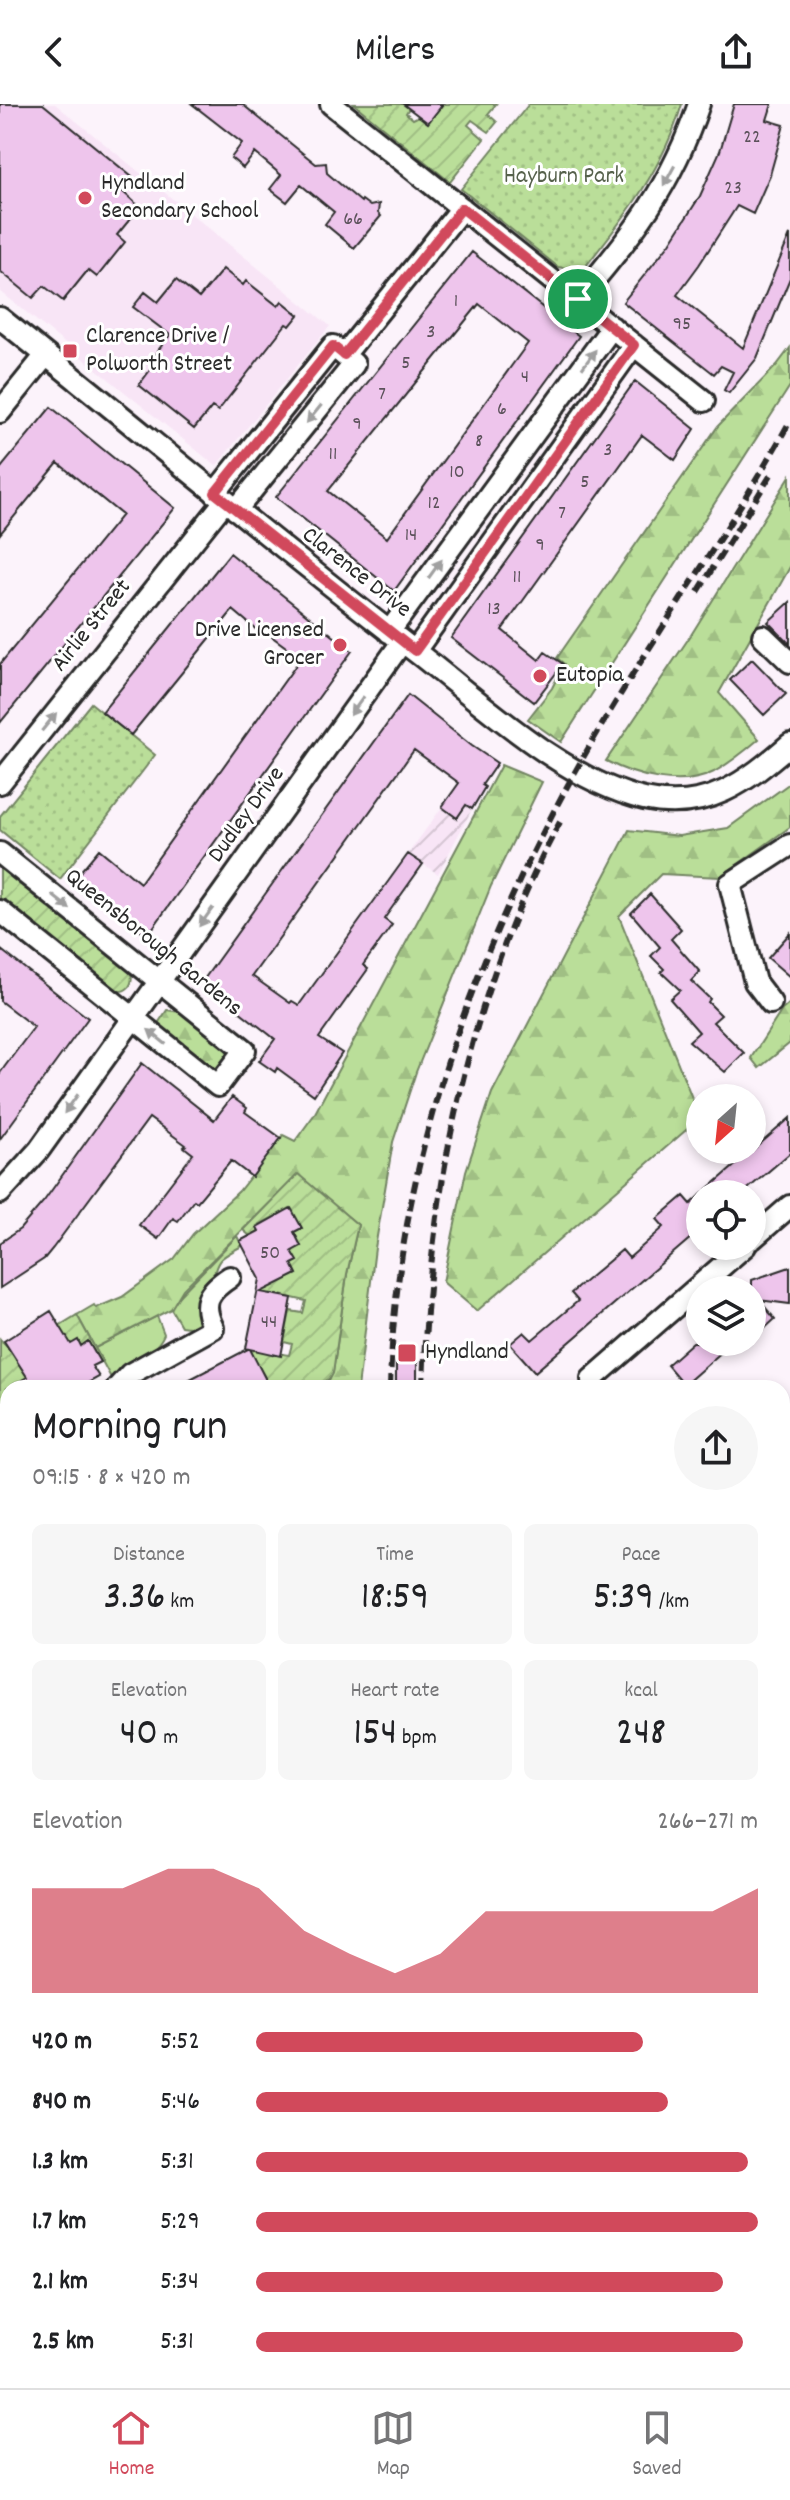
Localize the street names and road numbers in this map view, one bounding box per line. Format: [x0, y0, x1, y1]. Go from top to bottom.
street label: Clarence Drive [294, 519, 418, 627]
street label: Airlie Street [44, 572, 140, 680]
street label: Dudley Drive [200, 760, 294, 870]
street label: Queensborough Gardens [57, 861, 249, 1025]

